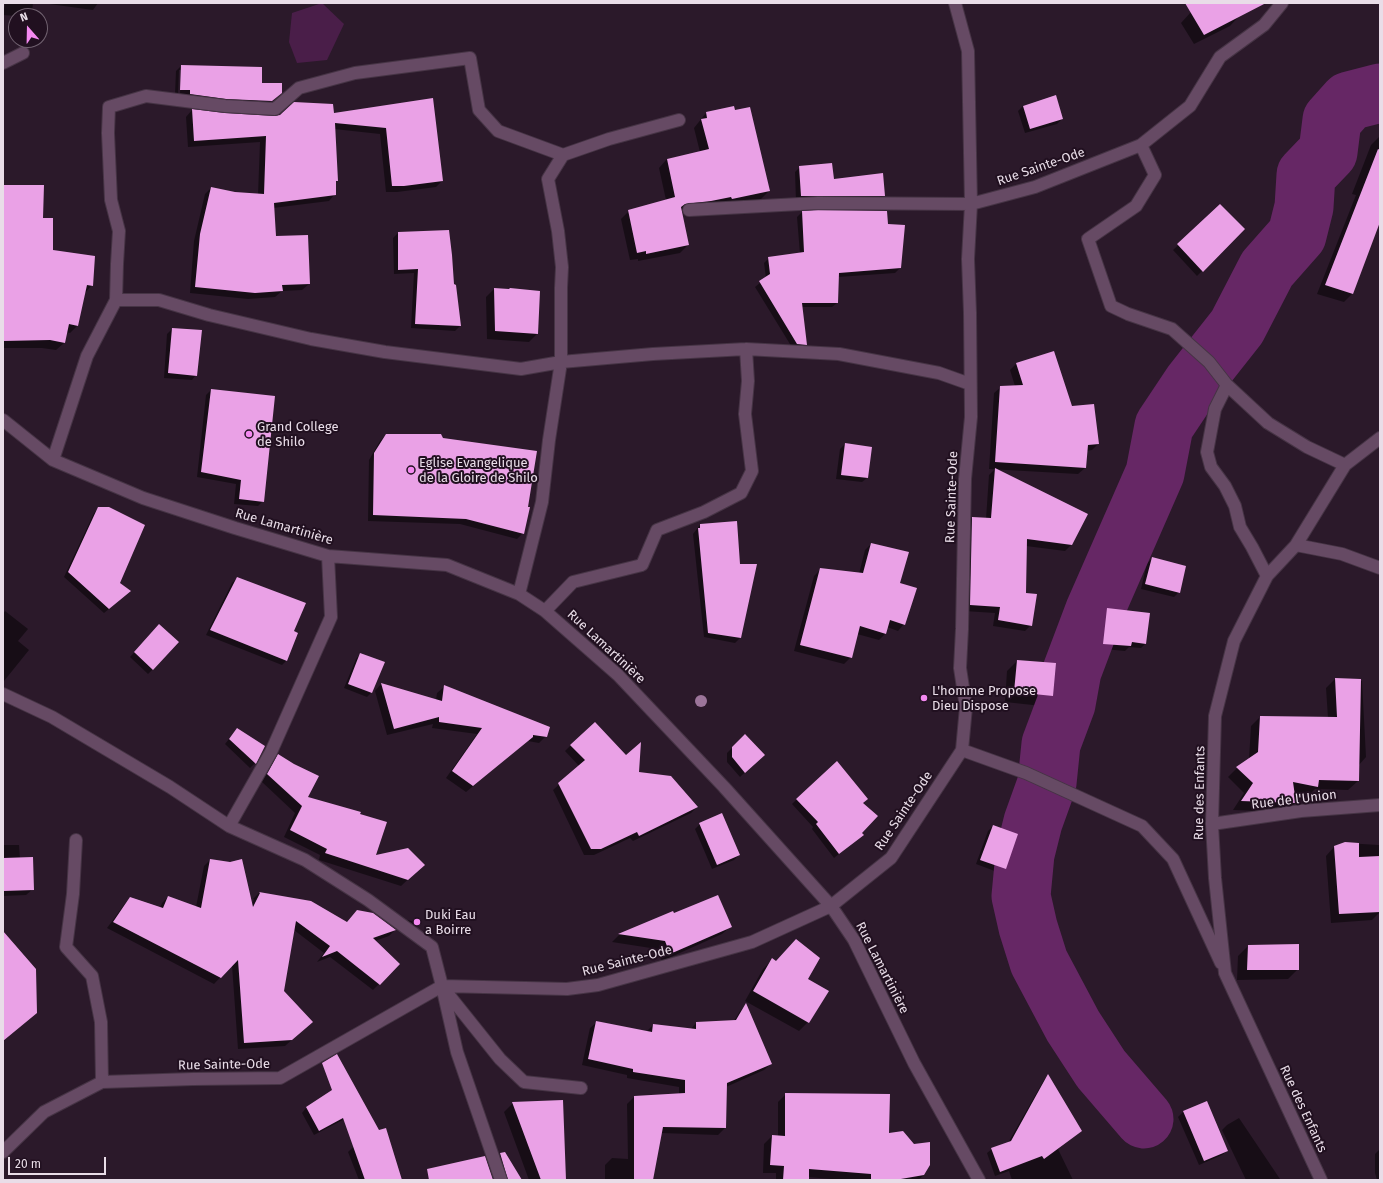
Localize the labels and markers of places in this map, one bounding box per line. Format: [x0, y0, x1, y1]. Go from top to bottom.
place label: Grand College de Shilo [257, 419, 339, 450]
marker: Grand College de Shilo [244, 429, 254, 439]
place label: Eglise Evangelique de la Gloire de Shilo [419, 455, 538, 486]
marker: Eglise Evangelique de la Gloire de Shilo [406, 465, 416, 475]
place label: L'homme Propose Dieu Dispose [932, 683, 1036, 714]
marker: L'homme Propose Dieu Dispose [919, 693, 929, 703]
place label: Duki Eau a Boirre [425, 907, 476, 938]
marker: Duki Eau a Boirre [412, 917, 422, 927]

